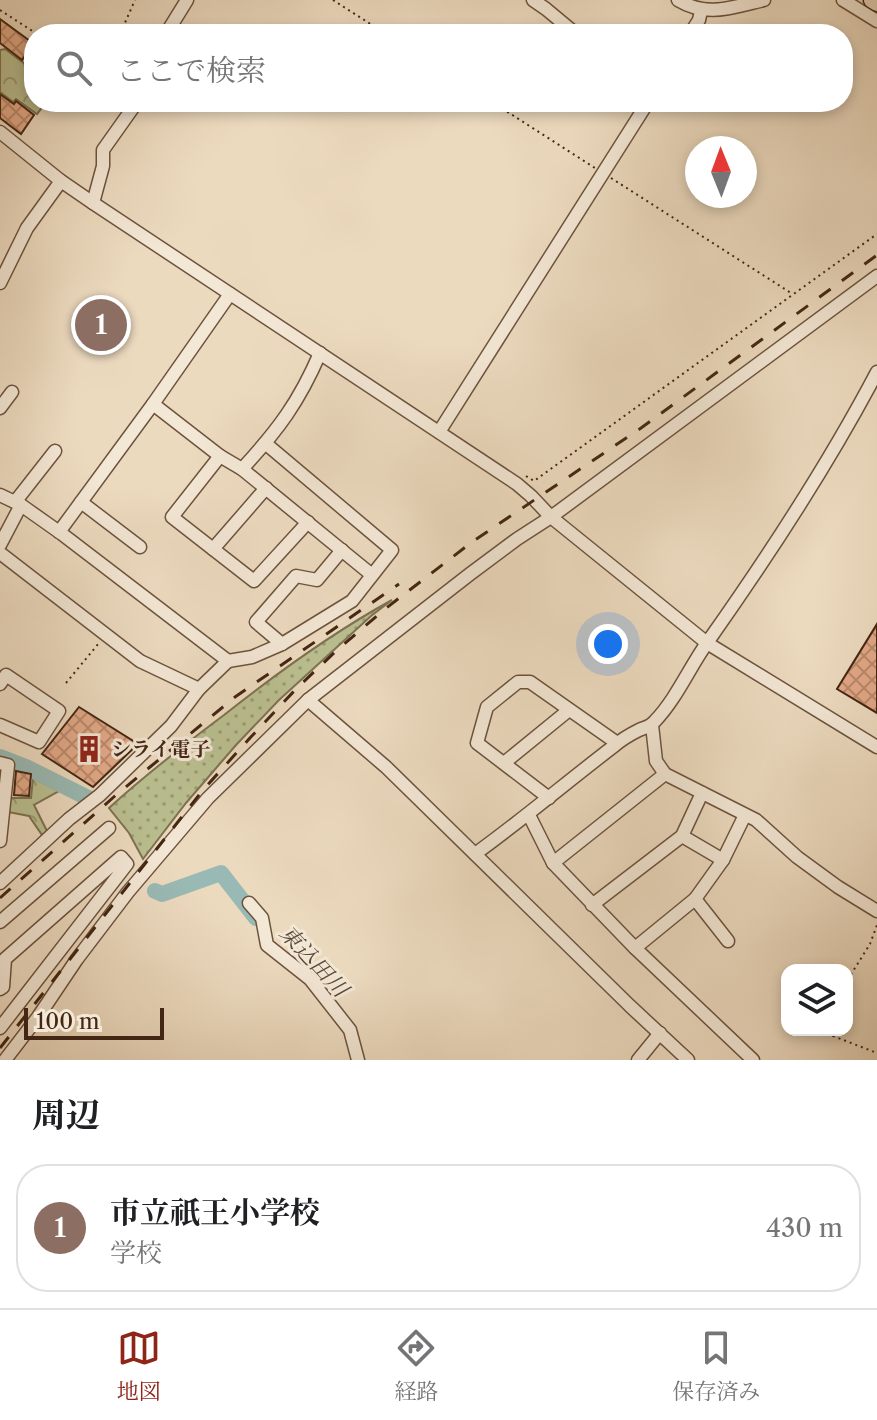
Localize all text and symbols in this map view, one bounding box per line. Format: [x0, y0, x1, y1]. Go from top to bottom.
search box [24, 24, 853, 112]
icon: search [52, 46, 96, 90]
text: ここで検索 [116, 52, 266, 89]
north arrow [685, 136, 757, 208]
pin: 1 [75, 295, 127, 355]
your location [588, 624, 628, 664]
building icon: シライ電子 [74, 734, 104, 764]
place label: シライ電子 [111, 737, 210, 761]
water label: 東込田川 [274, 920, 355, 1004]
map controls [781, 964, 853, 1036]
button: layers [781, 964, 853, 1036]
scale bar [24, 1004, 164, 1040]
text: 100 m [36, 1008, 99, 1035]
text: 周辺 [32, 1094, 100, 1136]
text: 市立祇王小学校 [110, 1194, 320, 1231]
text: 1 [54, 1212, 66, 1244]
text: 430 m [766, 1212, 843, 1244]
text: 学校 [110, 1237, 162, 1269]
tab: 地図 [117, 1326, 161, 1405]
tab: 経路 [394, 1326, 438, 1405]
tab: 保存済み [672, 1326, 760, 1405]

